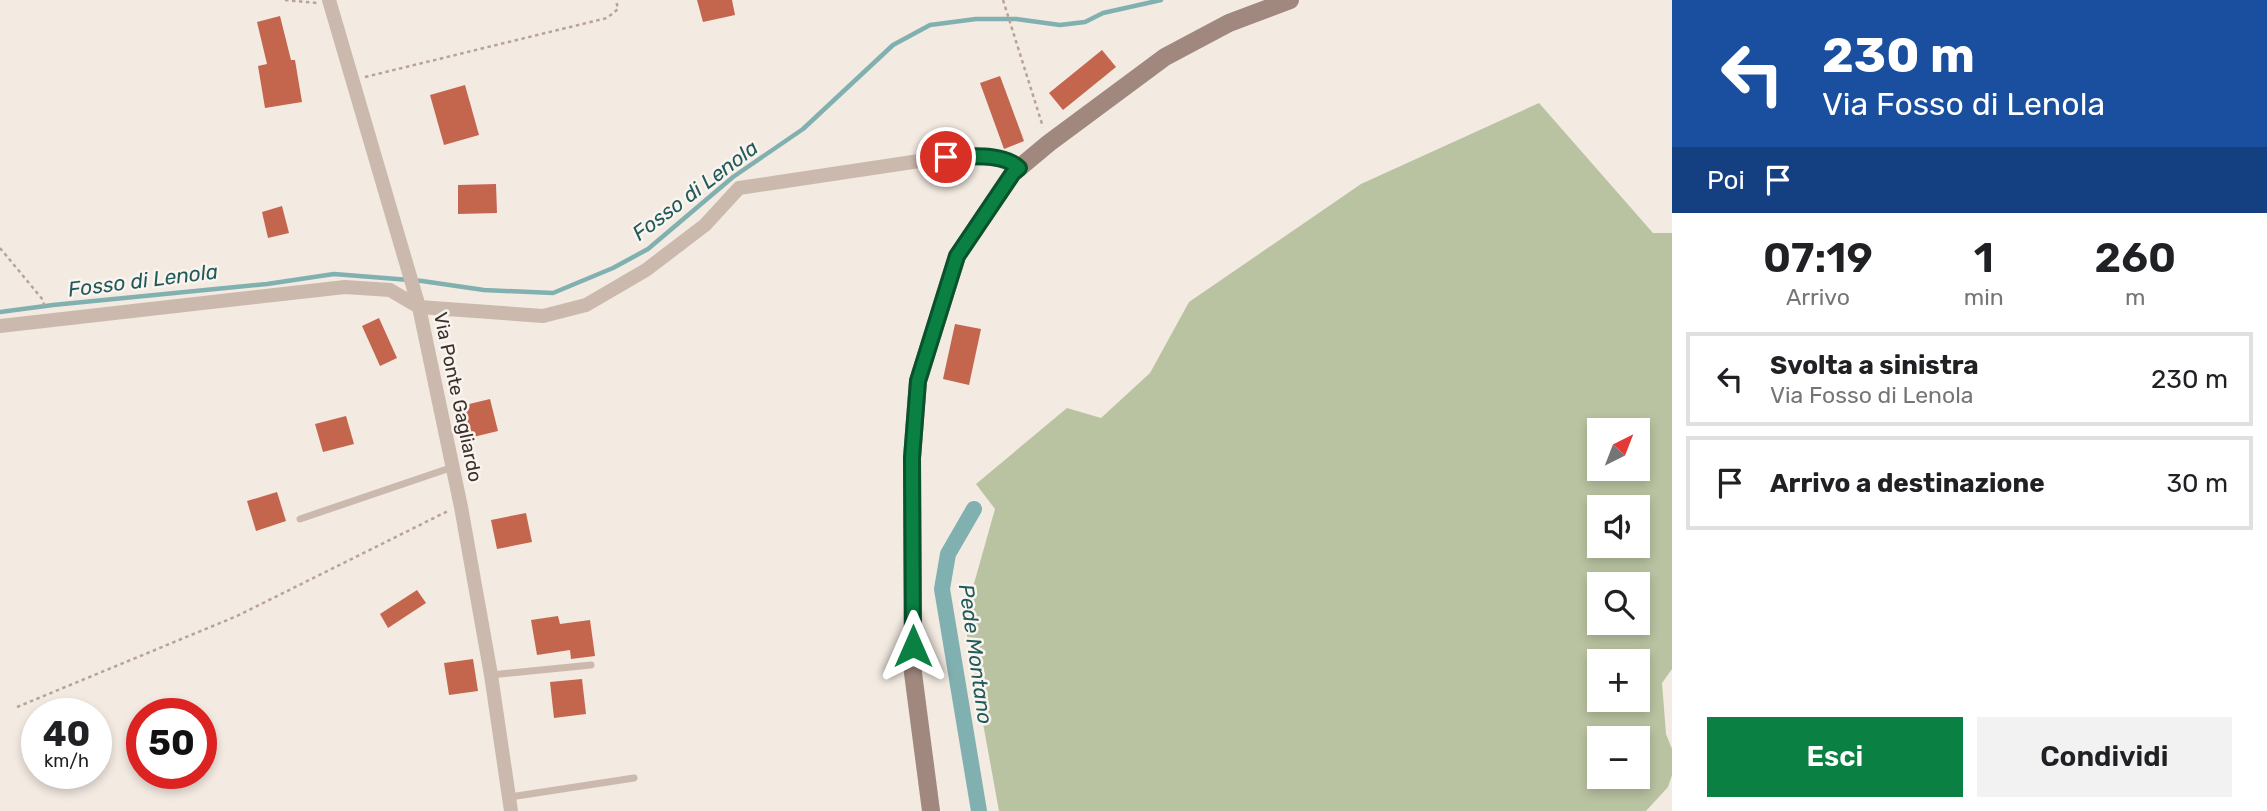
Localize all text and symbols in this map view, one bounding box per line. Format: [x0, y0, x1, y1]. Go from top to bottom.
text: 230 m [1822, 26, 1975, 84]
icon: left [1707, 28, 1798, 119]
text: Via Fosso di Lenola [1822, 85, 2105, 123]
pin [916, 127, 976, 187]
water label: Fosso di Lenola [627, 135, 763, 245]
icon: arrive [927, 138, 965, 176]
icon: arrive [1759, 161, 1797, 199]
text: Poi [1707, 165, 1745, 196]
text: 07:19 [1763, 233, 1873, 283]
text: 1 [1974, 233, 1994, 283]
text: 260 [2095, 233, 2176, 283]
water label: Fosso di Lenola [67, 258, 219, 302]
text: Arrivo [1786, 283, 1850, 311]
text: min [1964, 283, 2004, 311]
text: m [2125, 283, 2146, 311]
street label: Via Ponte Gagliardo [429, 310, 487, 484]
text: Svolta a sinistra [1770, 350, 1979, 381]
icon: left [1711, 360, 1749, 398]
text: 230 m [2151, 364, 2228, 395]
text: Via Fosso di Lenola [1770, 381, 1973, 409]
north arrow [1587, 418, 1650, 481]
map controls [1587, 418, 1650, 789]
icon: arrive [1711, 464, 1749, 502]
text: Arrivo a destinazione [1770, 468, 2045, 499]
text: 30 m [2166, 468, 2228, 499]
button: sound [1587, 495, 1650, 558]
button: search [1587, 572, 1650, 635]
water label: Pede Montano [954, 582, 998, 726]
position arrow [876, 609, 950, 683]
button: + [1587, 649, 1650, 712]
speed limit sign: 50 [126, 698, 217, 789]
text: 40 [43, 713, 90, 755]
button: Esci [1707, 717, 1963, 797]
button: Condividi [1977, 717, 2232, 797]
button: − [1587, 726, 1650, 789]
text: km/h [44, 750, 89, 772]

